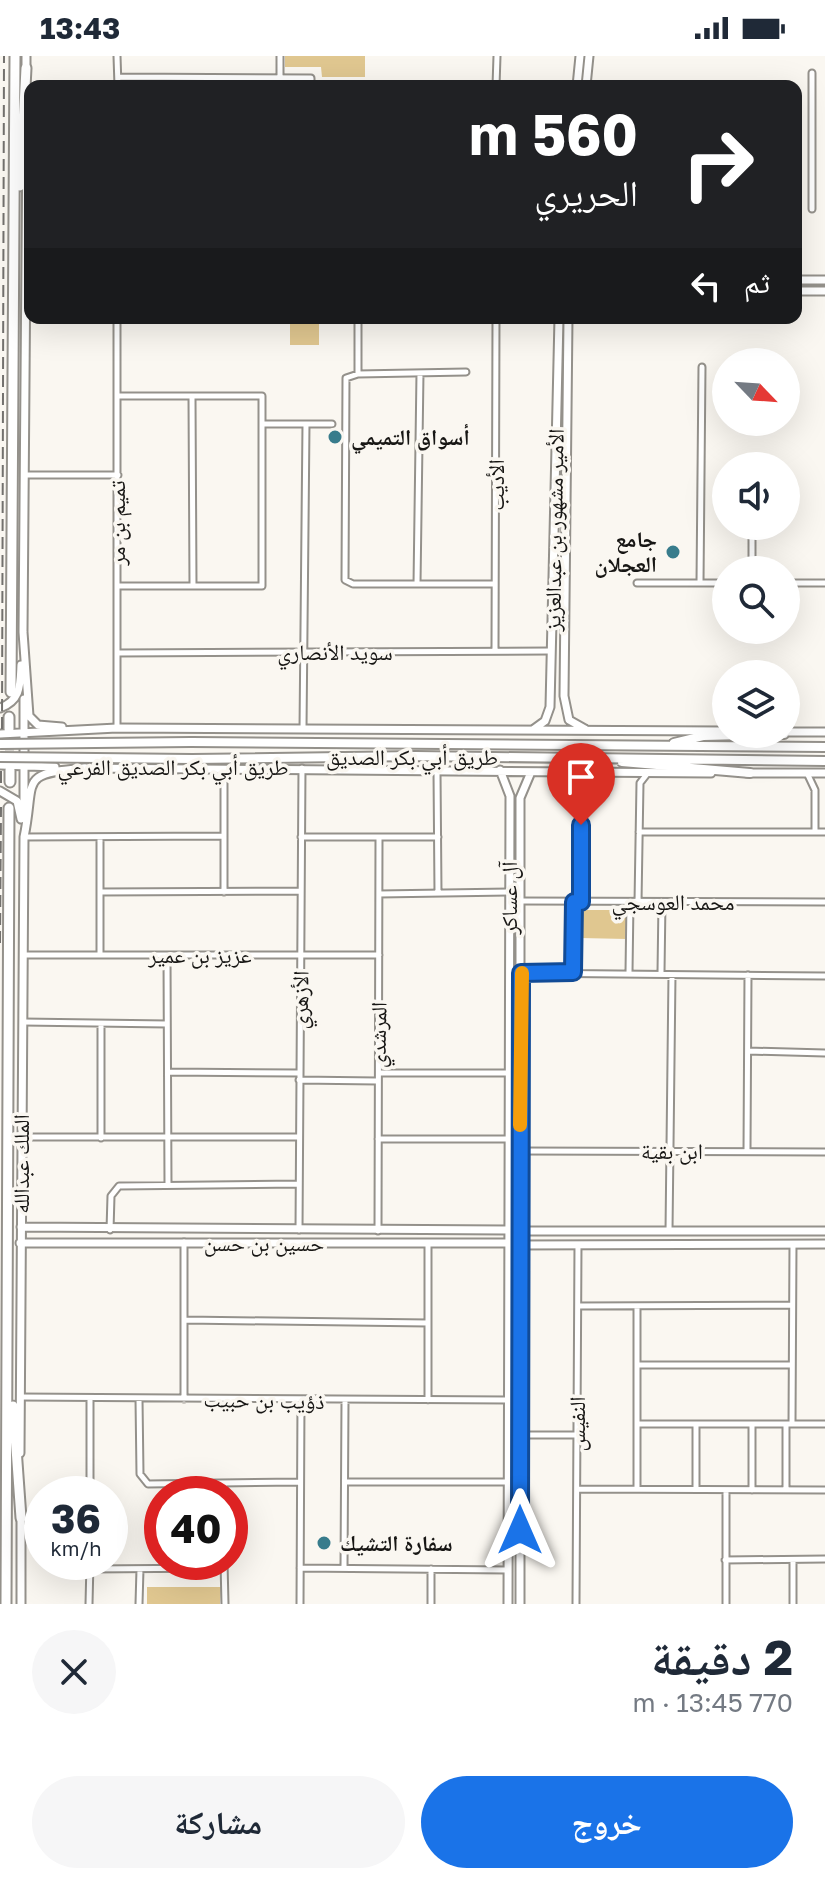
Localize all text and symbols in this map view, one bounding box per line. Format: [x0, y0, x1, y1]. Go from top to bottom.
text: 13:43 [40, 10, 120, 46]
text: 560 m [469, 100, 638, 167]
icon: right [666, 112, 770, 216]
text: الحريري [534, 171, 638, 214]
icon: left [684, 264, 728, 308]
text: ثم [744, 264, 770, 300]
north arrow [712, 348, 800, 436]
map controls [712, 348, 800, 748]
place label: أسواق التميمي [351, 423, 470, 454]
marker: أسواق التميمي [326, 428, 344, 446]
street label: الأمير مشهور بن عبدالعزيز [538, 428, 570, 633]
button: sound [712, 452, 800, 540]
street label: الأديب [482, 459, 509, 511]
street label: تميم بن مر [103, 480, 132, 567]
place label: جامع العجلان [594, 525, 657, 578]
marker: جامع العجلان [664, 543, 682, 561]
button: search [712, 556, 800, 644]
street label: سويد الأنصاري [277, 638, 393, 670]
button: layers [712, 660, 800, 748]
street label: طريق أبي بكر الصديق [326, 743, 498, 775]
pin [547, 743, 615, 825]
street label: طريق أبي بكر الصديق الفرعي [57, 753, 289, 785]
icon: arrive [559, 755, 603, 799]
street label: آل عساكر [495, 861, 523, 936]
street label: محمد العوسجي [611, 888, 735, 920]
street label: عزيز بن عمير [147, 941, 252, 969]
street label: الأزهري [285, 970, 318, 1030]
street label: المرشدي [363, 1002, 396, 1068]
street label: الملك عبدالله [7, 1114, 34, 1214]
street label: ابن بقية [641, 1137, 703, 1165]
street label: حسين بن حسن [204, 1229, 324, 1257]
street label: ذؤيب بن حبيب [203, 1385, 325, 1415]
street label: النفيس [563, 1396, 591, 1452]
speed limit sign: 40 [144, 1476, 248, 1580]
position arrow [478, 1488, 562, 1572]
text: 36 [51, 1494, 101, 1542]
place label: سفارة التشيك [340, 1529, 453, 1556]
marker: سفارة التشيك [315, 1534, 333, 1552]
text: km/h [51, 1536, 101, 1560]
text: 2 دقيقة [651, 1628, 793, 1686]
button: close [32, 1630, 116, 1714]
text: 770 m · 13:45 [632, 1687, 793, 1718]
button: مشاركة [32, 1776, 405, 1868]
button: خروج [421, 1776, 793, 1868]

